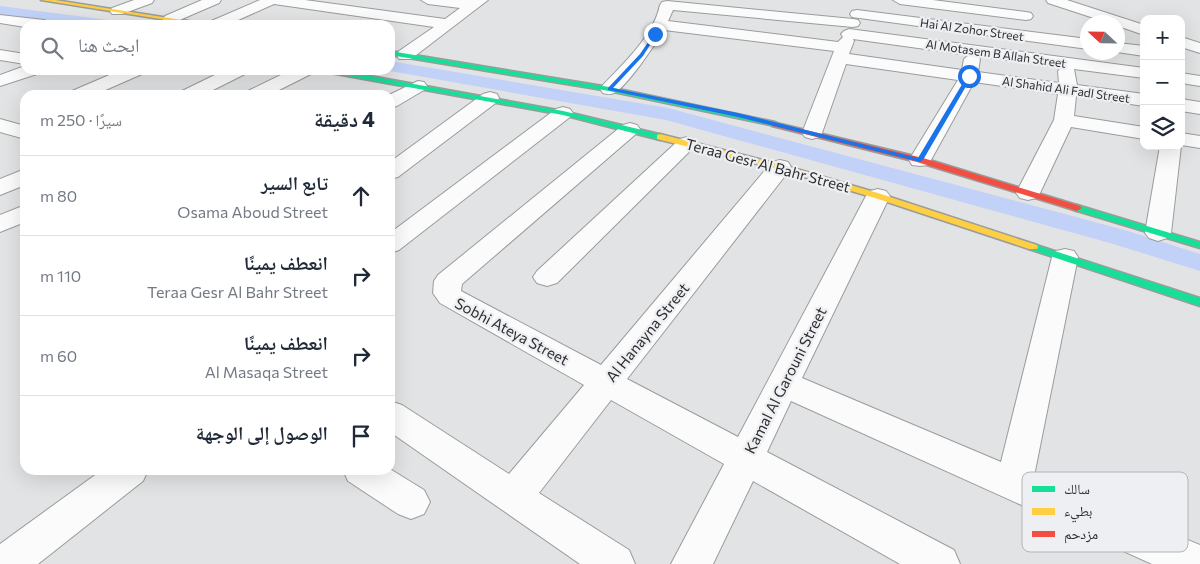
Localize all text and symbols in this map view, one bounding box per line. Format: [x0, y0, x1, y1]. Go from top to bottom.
street label: Hai Al Zohor Street [919, 15, 1025, 43]
north arrow [1080, 15, 1125, 60]
map controls [1140, 15, 1185, 150]
button: + [1140, 15, 1185, 60]
search box [20, 20, 395, 75]
route end [644, 23, 667, 46]
text: ابحث هنا [78, 33, 140, 56]
icon: search [38, 34, 66, 62]
street label: Al Motasem B Allah Street [925, 36, 1067, 70]
button: − [1140, 60, 1185, 105]
route start [958, 65, 981, 88]
street label: Al Shahid Ali Fadl Street [1001, 73, 1131, 105]
button: layers [1140, 105, 1185, 150]
text: 4 دقيقة [314, 106, 375, 131]
text: سيرًا · 250 m [40, 110, 122, 129]
street label: Teraa Gesr Al Bahr Street [684, 134, 852, 196]
text: تابع السير [261, 171, 328, 194]
icon: ahead [347, 182, 375, 210]
text: 80 m [40, 186, 77, 205]
text: Osama Aboud Street [177, 202, 328, 221]
text: انعطف يمينًا [244, 251, 328, 274]
icon: right [347, 262, 375, 290]
text: 110 m [40, 266, 81, 285]
street label: Al Hanayna Street [602, 279, 692, 385]
text: Teraa Gesr Al Bahr Street [147, 282, 328, 301]
street label: Sobhi Ateya Street [452, 293, 572, 369]
street label: Kamal Al Garouni Street [740, 304, 830, 456]
text: انعطف يمينًا [244, 331, 328, 354]
icon: right [347, 342, 375, 370]
text: 60 m [40, 346, 77, 365]
text: Al Masaqa Street [205, 362, 328, 381]
text: الوصول إلى الوجهة [196, 421, 328, 444]
icon: arrive [347, 422, 375, 450]
legend [1022, 472, 1188, 552]
text: سالك [1064, 480, 1090, 497]
text: بطيء [1064, 502, 1093, 523]
text: مزدحم [1064, 525, 1098, 544]

